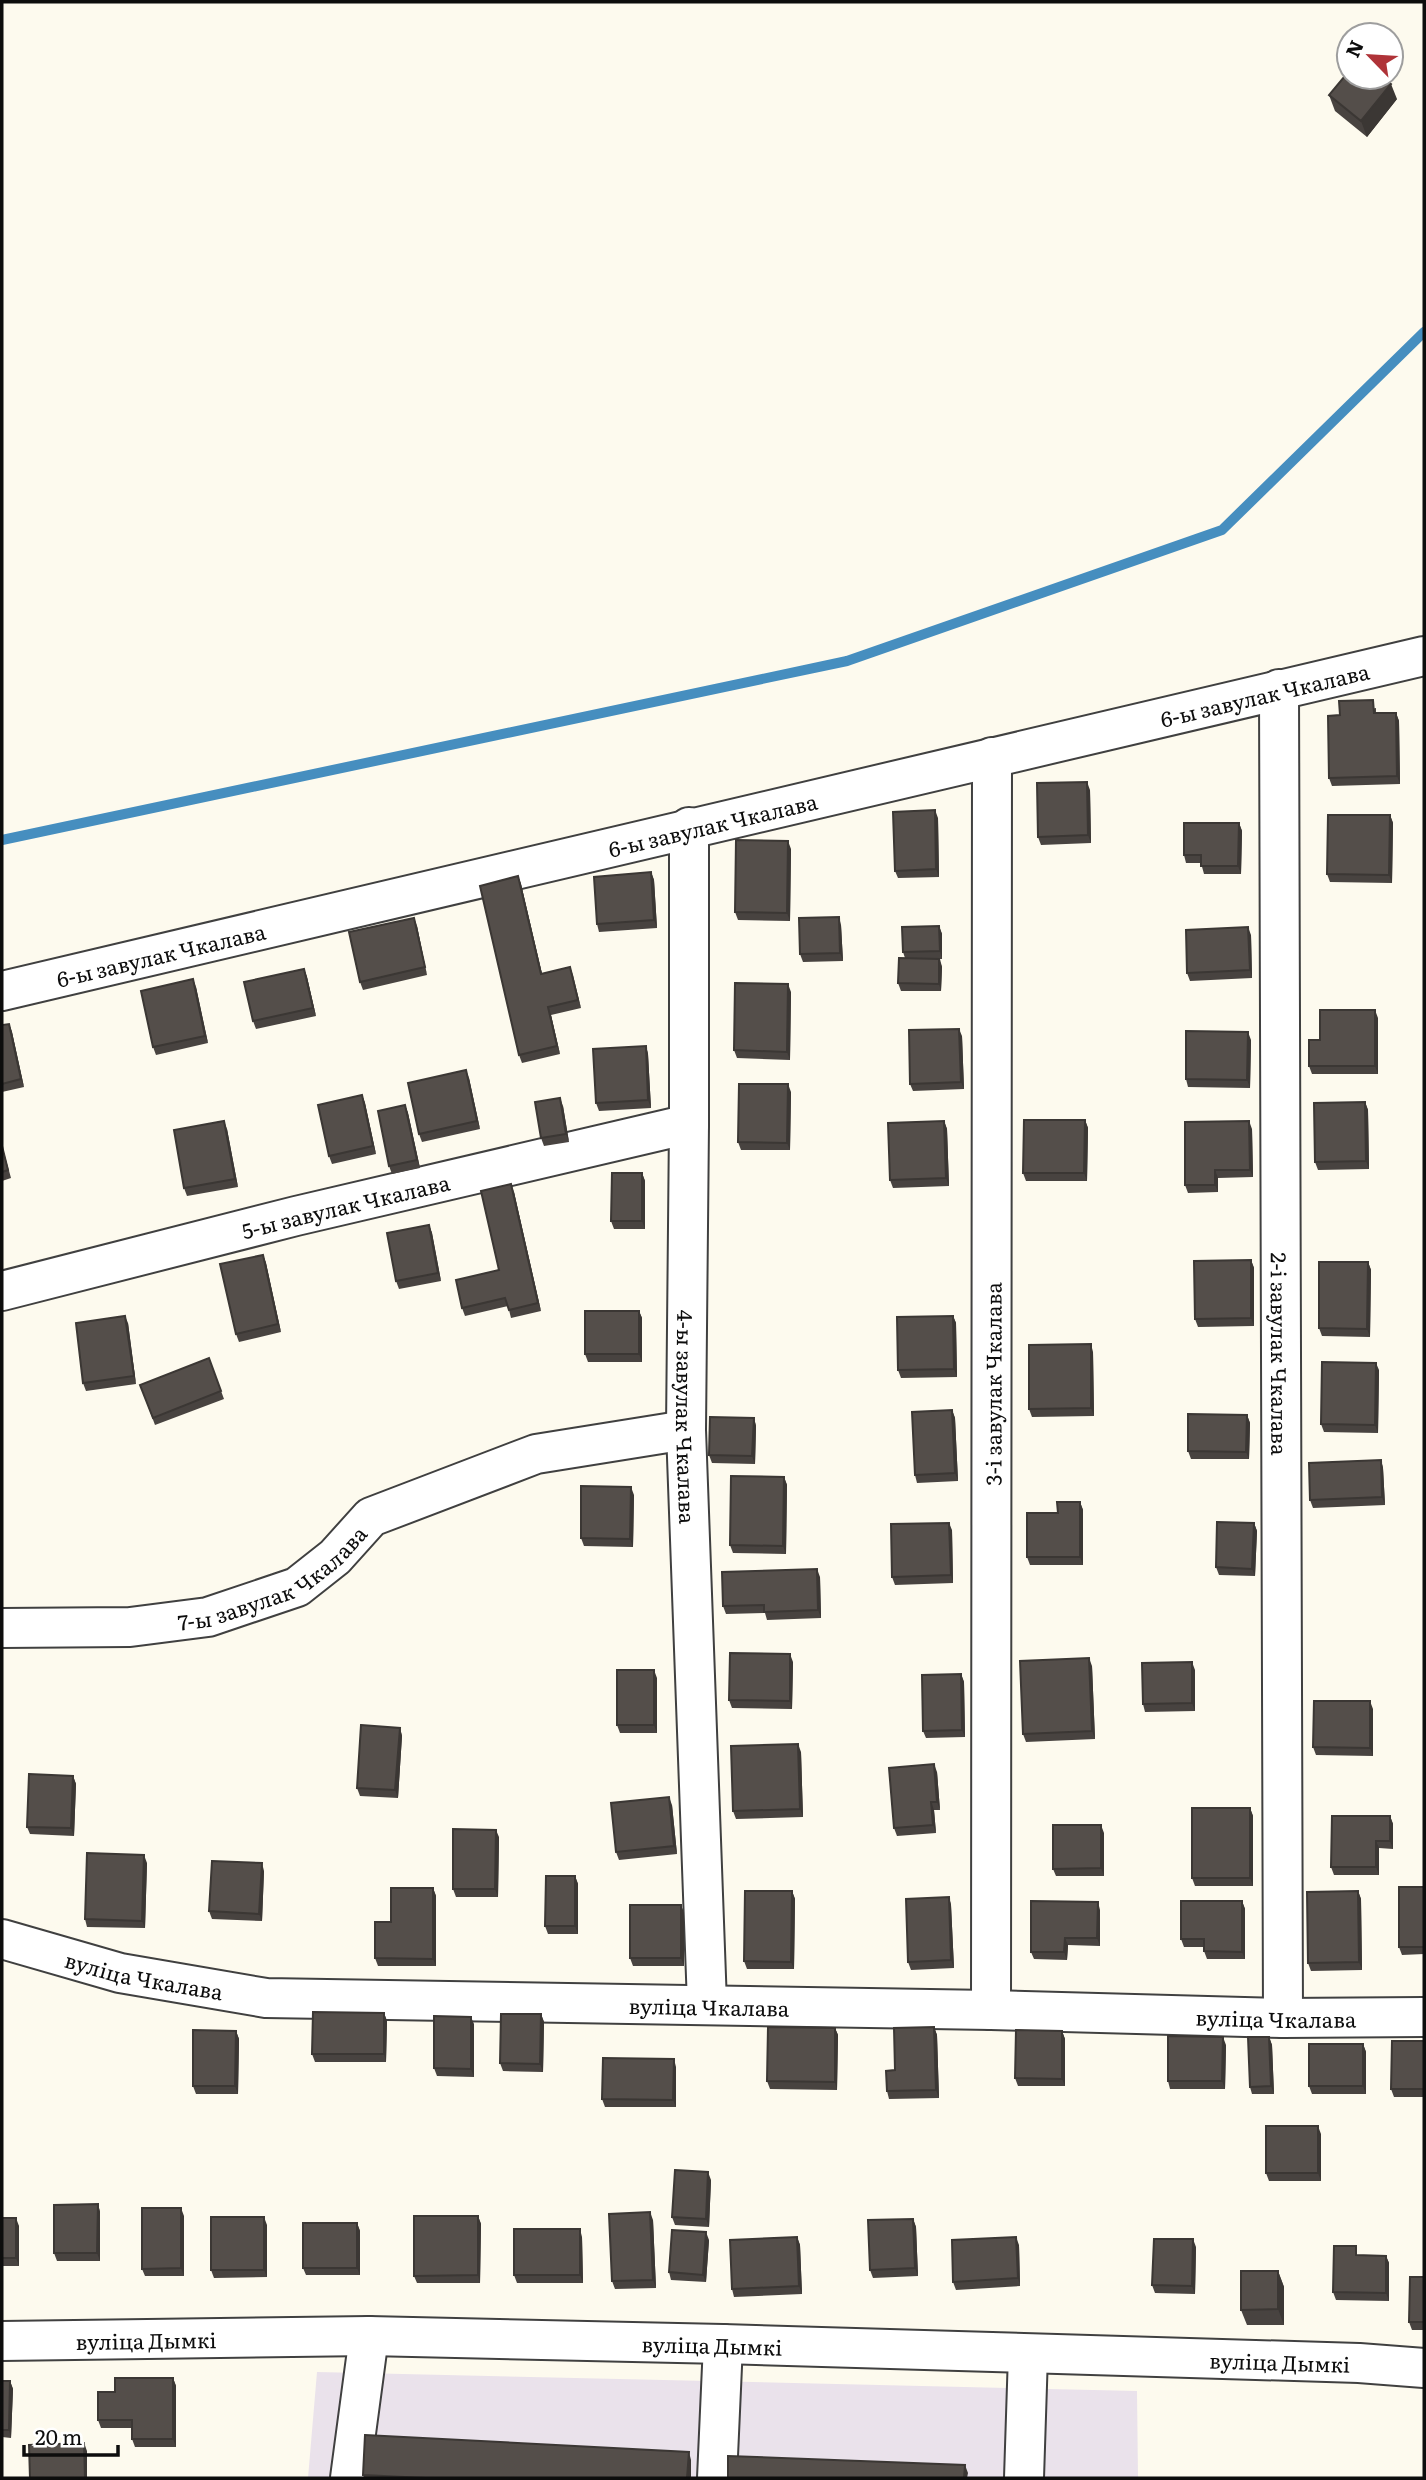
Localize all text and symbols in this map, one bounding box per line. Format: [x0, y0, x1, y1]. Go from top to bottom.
north arrow [1335, 21, 1405, 91]
text: N [1338, 35, 1370, 62]
street label: 6-ы завулак Чкалава [1157, 654, 1373, 733]
street label: 6-ы завулак Чкалава [605, 784, 821, 863]
street label: 6-ы завулак Чкалава [53, 914, 269, 993]
street label: 5-ы завулак Чкалава [238, 1165, 453, 1245]
street label: 2-і завулак Чкалава [1265, 1252, 1297, 1456]
street label: 3-і завулак Чкалава [976, 1281, 1007, 1486]
street label: 4-ы завулак Чкалава [670, 1310, 705, 1525]
street label: 7-ы завулак Чкалава [176, 1517, 373, 1636]
street label: вуліца Чкалава [62, 1943, 226, 2006]
street label: вуліца Чкалава [628, 1989, 790, 2022]
street label: вуліца Чкалава [1195, 2000, 1357, 2034]
street label: вуліца Дымкі [75, 2323, 217, 2355]
street label: вуліца Дымкі [641, 2327, 783, 2361]
street label: вуліца Дымкі [1209, 2343, 1350, 2378]
scale bar [24, 2414, 119, 2458]
text: 20 m [35, 2420, 82, 2451]

